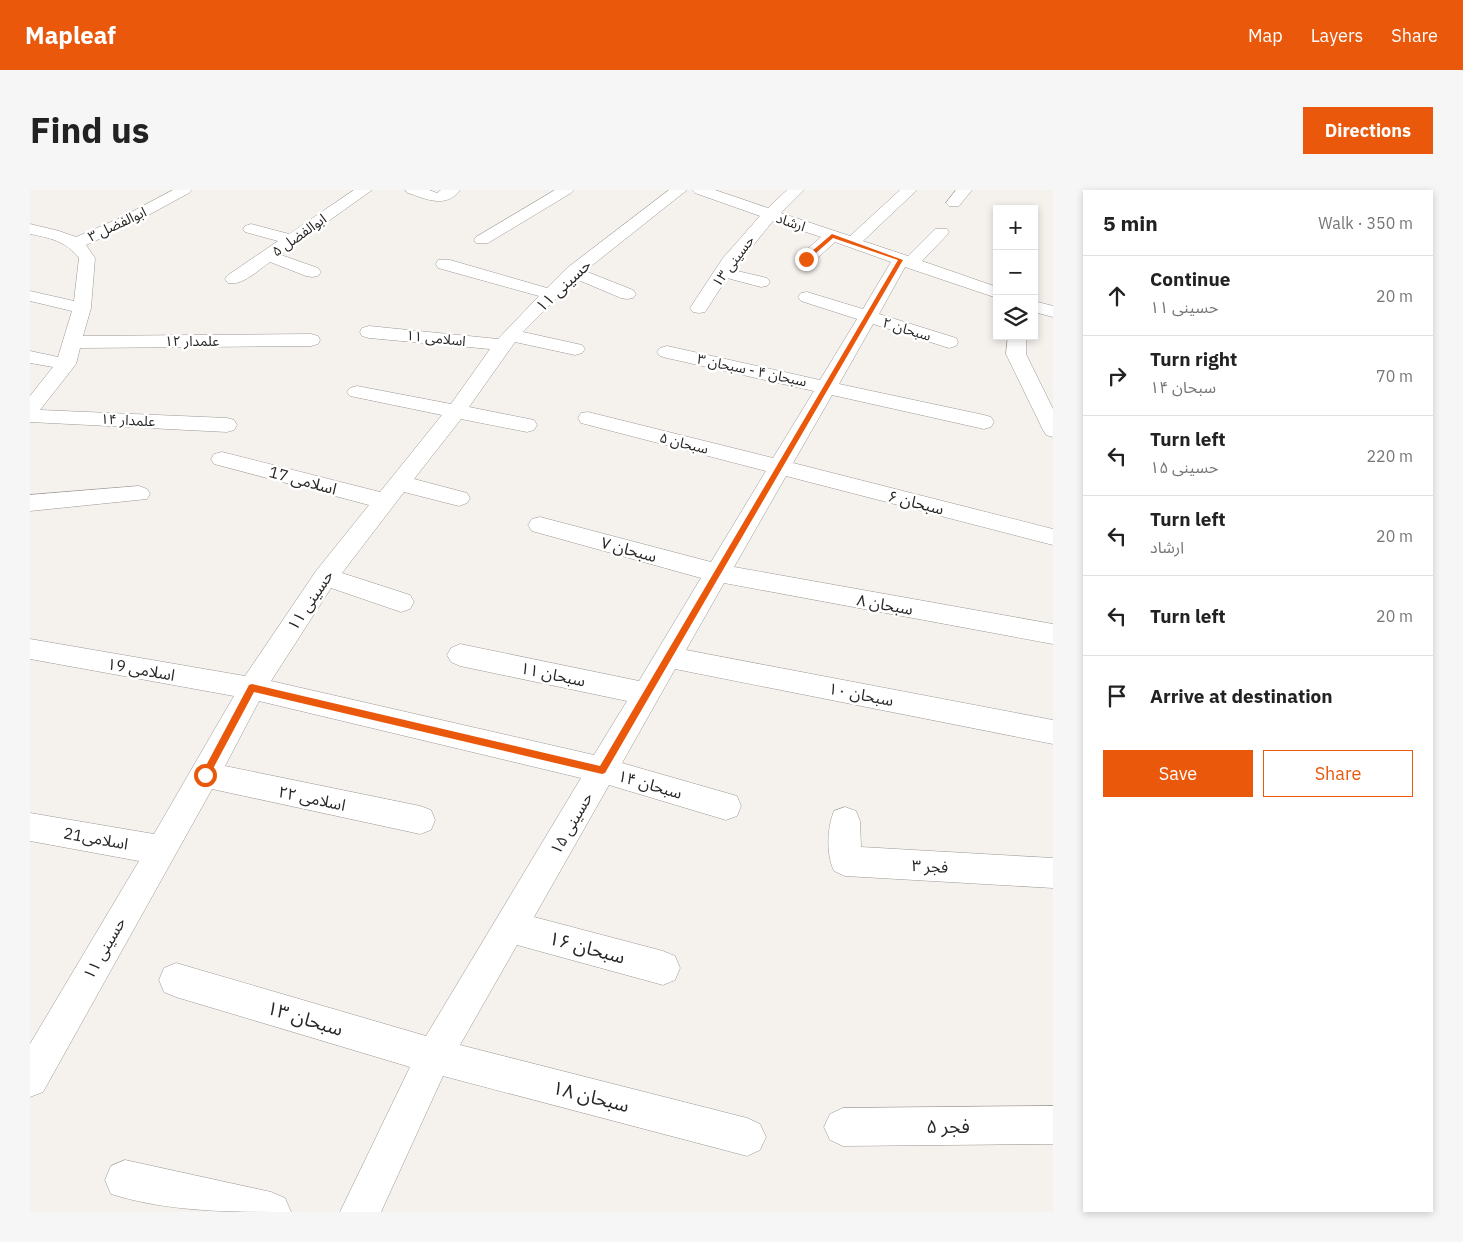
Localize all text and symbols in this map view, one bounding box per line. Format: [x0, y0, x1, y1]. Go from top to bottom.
text: Mapleaf [25, 19, 116, 51]
text: Map [1248, 24, 1283, 47]
text: Layers [1311, 24, 1363, 47]
text: Share [1391, 24, 1438, 47]
text: Find us [30, 107, 149, 153]
button: Directions [1303, 107, 1433, 154]
street label: ابوالفضل ۳ [85, 203, 149, 245]
map controls [993, 205, 1038, 340]
button: + [993, 205, 1038, 250]
street label: ارشاد [774, 209, 808, 235]
text: 5 min [1103, 209, 1158, 237]
street label: ابوالفضل ۵ [268, 210, 330, 260]
text: Walk · 350 m [1318, 213, 1413, 233]
street label: حسینی ۱۳ [708, 232, 758, 290]
route end [795, 248, 818, 271]
button: − [993, 250, 1038, 295]
street label: حسینی ۱۱ [531, 254, 595, 316]
text: Continue [1150, 267, 1230, 291]
icon: ahead [1103, 282, 1131, 310]
text: 20 m [1376, 286, 1413, 306]
button: layers [993, 295, 1038, 340]
text: حسینی ۱۱ [1150, 297, 1218, 317]
street label: سبحان ۲ [881, 313, 933, 345]
street label: اسلامی ۱۱ [405, 326, 467, 350]
street label: علمدار ۱۲ [165, 332, 219, 350]
text: Turn right [1150, 347, 1237, 371]
street label: سبحان ۴ - سبحان ۳ [696, 350, 808, 390]
icon: right [1103, 362, 1131, 390]
text: 70 m [1376, 366, 1413, 386]
text: سبحان ۱۴ [1150, 377, 1216, 397]
street label: علمدار ۱۴ [100, 410, 156, 430]
text: Turn left [1150, 427, 1226, 451]
street label: سبحان ۵ [658, 428, 710, 458]
icon: left [1103, 442, 1131, 470]
text: 220 m [1366, 446, 1413, 466]
text: حسینی ۱۵ [1150, 457, 1218, 477]
street label: اسلامی 17 [267, 461, 339, 499]
street label: سبحان ۶ [886, 485, 946, 519]
text: Turn left [1150, 507, 1226, 531]
icon: left [1103, 522, 1131, 550]
text: 20 m [1376, 526, 1413, 546]
street label: سبحان ۷ [599, 532, 659, 566]
text: ارشاد [1150, 537, 1184, 557]
street label: حسینی ۱۱ [283, 566, 337, 634]
street label: سبحان ۸ [855, 589, 915, 619]
icon: left [1103, 602, 1131, 630]
text: Turn left [1150, 604, 1226, 628]
text: 20 m [1376, 606, 1413, 626]
street label: اسلامی ۱9 [105, 653, 177, 685]
street label: سبحان ۱۱ [519, 657, 587, 691]
street label: سبحان ۱۰ [827, 678, 895, 710]
icon: arrive [1103, 682, 1131, 710]
text: Arrive at destination [1150, 684, 1333, 708]
button: Save [1103, 750, 1253, 797]
button: Share [1263, 750, 1413, 797]
route start [194, 764, 217, 787]
street label: سبحان ۱۴ [616, 765, 684, 803]
street label: اسلامی ۲۲ [277, 781, 347, 815]
street label: حسینی ۱۵ [545, 788, 597, 858]
street label: اسلامی21 [62, 822, 130, 854]
street label: فجر ۳ [911, 855, 949, 877]
street label: حسینی ۱۱ [78, 913, 130, 983]
street label: سبحان ۱۶ [546, 925, 628, 969]
street label: سبحان ۱۳ [264, 995, 346, 1041]
street label: سبحان ۱۸ [550, 1075, 632, 1117]
street label: فجر ۵ [926, 1114, 970, 1138]

